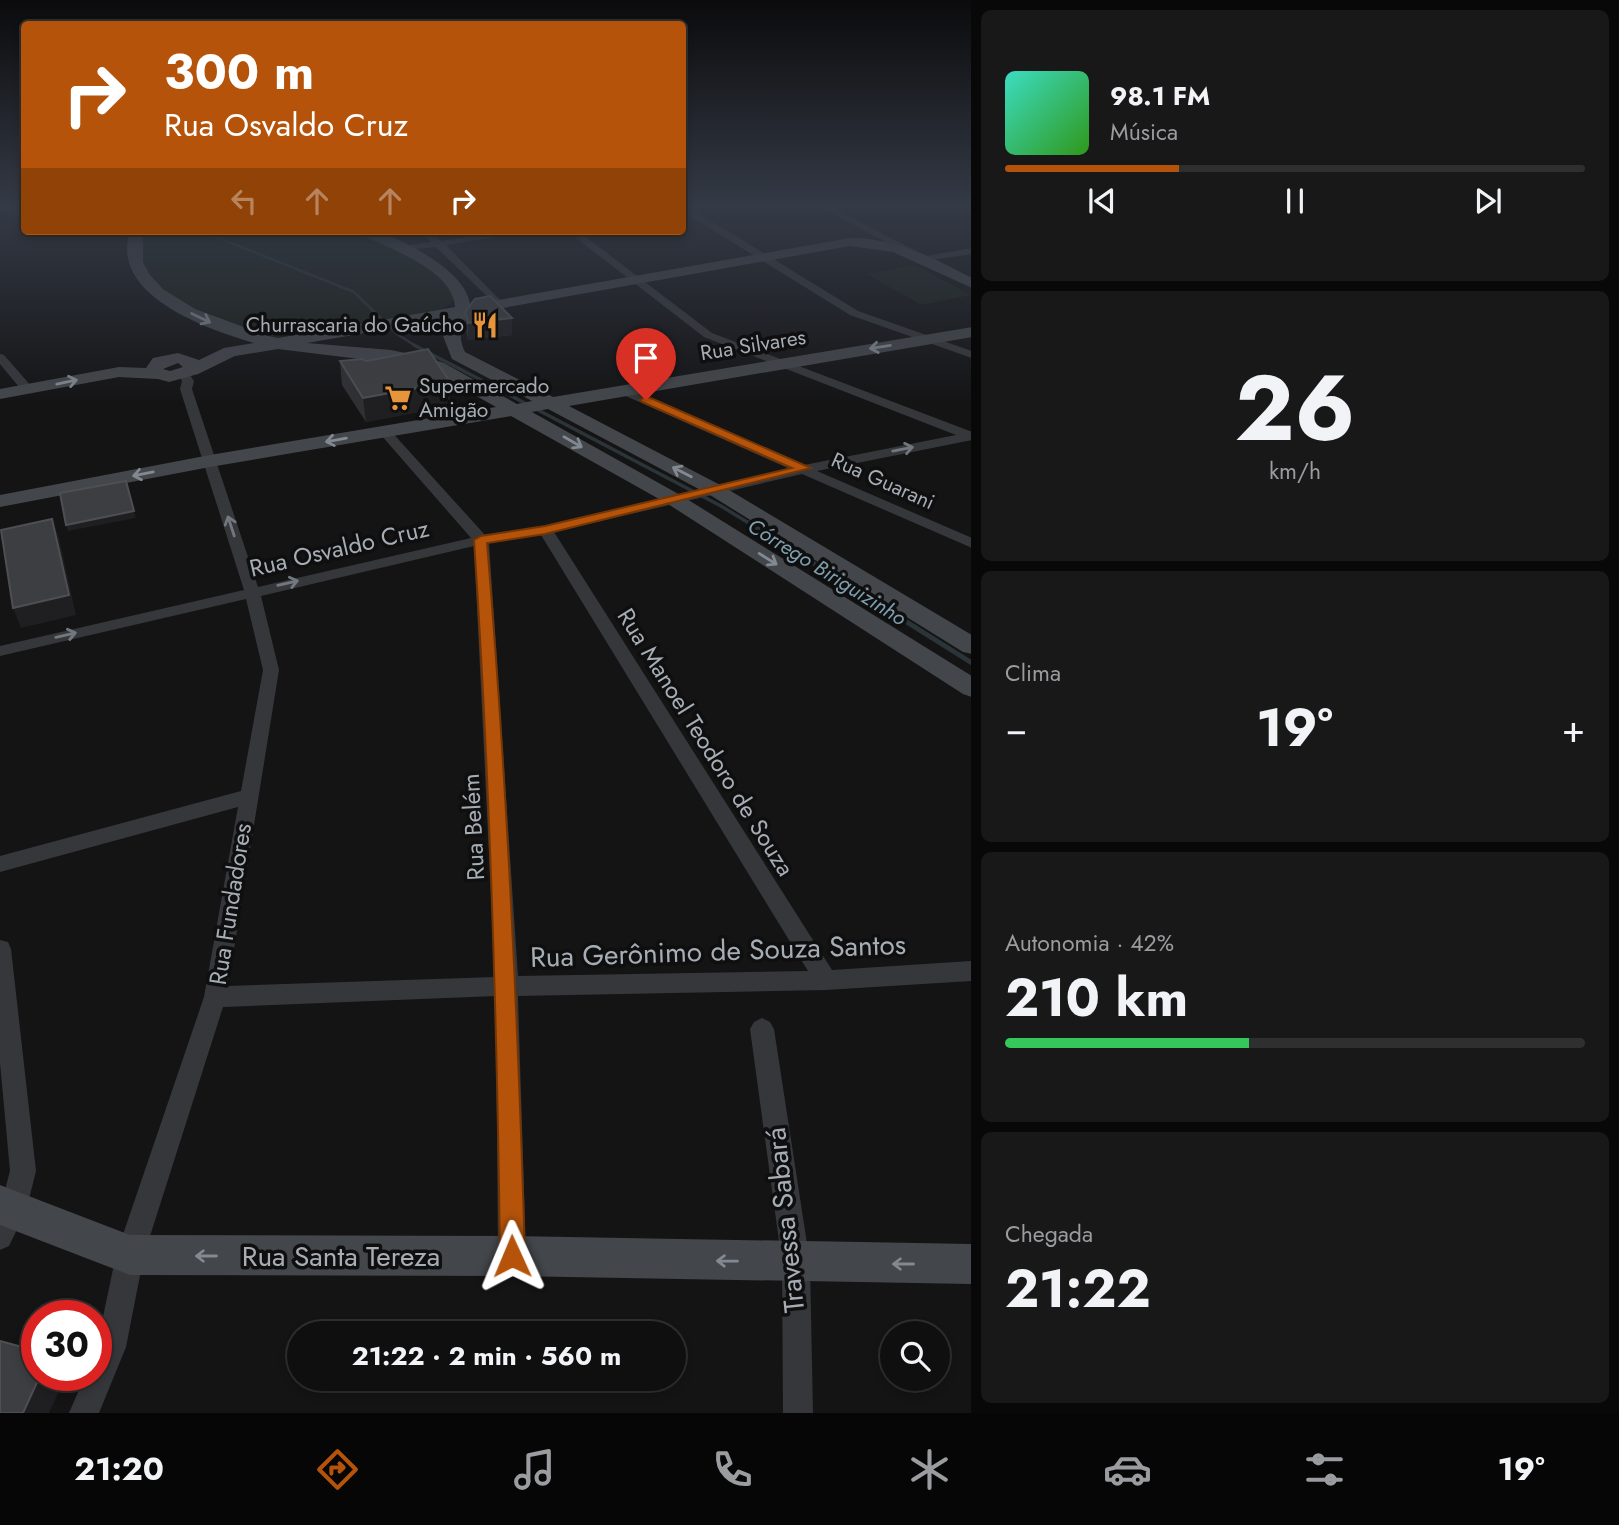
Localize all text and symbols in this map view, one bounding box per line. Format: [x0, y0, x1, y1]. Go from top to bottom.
text: 300 m [164, 37, 314, 107]
icon: right [49, 49, 140, 140]
text: 98.1 FM [1110, 77, 1210, 115]
text: Rua Osvaldo Cruz [164, 102, 408, 148]
text: Música [1110, 115, 1178, 149]
icon: left [225, 182, 263, 220]
icon: ahead [298, 182, 336, 220]
icon: ahead [371, 182, 409, 220]
icon: right [444, 182, 482, 220]
icon: previous [1083, 182, 1121, 220]
icon: pause [1276, 182, 1314, 220]
icon: next [1469, 182, 1507, 220]
place label: Churrascaria do Gaúcho [246, 310, 464, 340]
restaurant icon: Churrascaria do Gaúcho [470, 310, 500, 340]
one-way arrow [190, 312, 211, 325]
street label: Rua Silvares [698, 322, 808, 368]
pin [616, 328, 676, 400]
icon: arrive [627, 339, 665, 377]
one-way arrow [869, 341, 892, 354]
text: 26 [1235, 343, 1355, 474]
place label: Supermercado Amigão [419, 371, 549, 425]
one-way arrow [55, 374, 78, 388]
supermarket icon: Supermercado Amigão [383, 383, 413, 413]
one-way arrow [325, 434, 348, 447]
one-way arrow [562, 435, 582, 449]
one-way arrow [891, 442, 914, 456]
street label: Rua Guarani [826, 445, 940, 517]
text: km/h [1269, 454, 1321, 488]
one-way arrow [672, 465, 693, 479]
one-way arrow [132, 468, 155, 481]
street label: Rua Osvaldo Cruz [246, 510, 432, 586]
water label: Córrego Biriguizinho [742, 511, 912, 633]
one-way arrow [224, 516, 236, 538]
one-way arrow [757, 552, 777, 566]
one-way arrow [276, 576, 299, 589]
street label: Rua Manoel Teodoro de Souza [609, 601, 803, 883]
one-way arrow [54, 628, 77, 641]
text: Clima [1005, 656, 1061, 690]
text: 19° [1256, 690, 1333, 766]
text: − [1005, 701, 1027, 756]
text: + [1562, 701, 1585, 756]
street label: Rua Belém [453, 773, 493, 881]
street label: Rua Fundadores [200, 821, 260, 987]
street label: Rua Gerônimo de Souza Santos [529, 924, 907, 978]
text: Autonomia · 42% [1005, 926, 1174, 960]
text: 210 km [1005, 960, 1188, 1036]
street label: Travessa Sabará [755, 1125, 815, 1315]
text: Chegada [1005, 1217, 1093, 1251]
position arrow [475, 1219, 549, 1293]
street label: Rua Santa Tereza [242, 1236, 440, 1277]
one-way arrow [195, 1249, 218, 1263]
text: 21:22 [1005, 1251, 1151, 1327]
one-way arrow [716, 1255, 739, 1268]
one-way arrow [892, 1257, 915, 1270]
speed limit sign: 30 [21, 1300, 112, 1391]
map controls [880, 1321, 950, 1391]
button: search [880, 1321, 950, 1391]
text: 21:22 · 2 min · 560 m [352, 1337, 621, 1375]
icon: directions [313, 1445, 362, 1494]
icon: music [510, 1445, 559, 1494]
icon: phone [708, 1445, 757, 1494]
icon: climate [905, 1445, 954, 1494]
icon: car [1103, 1445, 1152, 1494]
icon: filters [1300, 1445, 1349, 1494]
text: 21:20 [74, 1446, 164, 1492]
text: 19° [1498, 1446, 1545, 1492]

